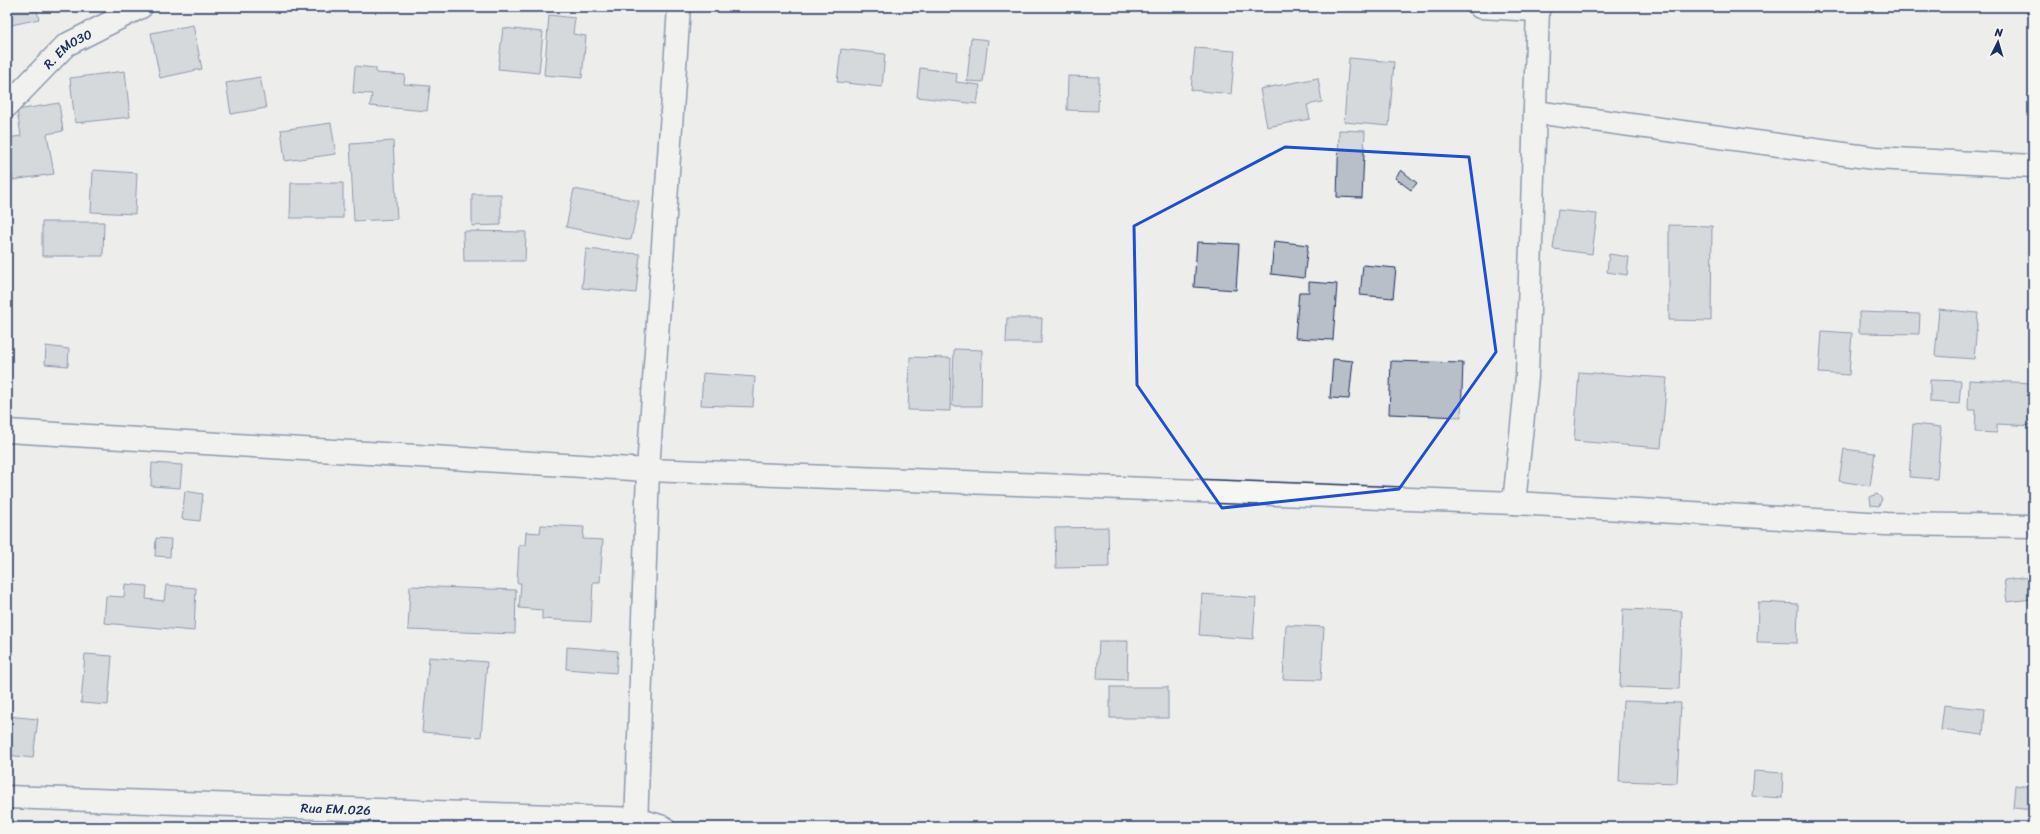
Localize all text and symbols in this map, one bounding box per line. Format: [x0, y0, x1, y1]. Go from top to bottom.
north arrow [1978, 22, 2018, 62]
street label: R. EM030 [38, 23, 96, 75]
text: N [1993, 23, 2004, 42]
street label: Rua EM.026 [300, 796, 371, 822]

